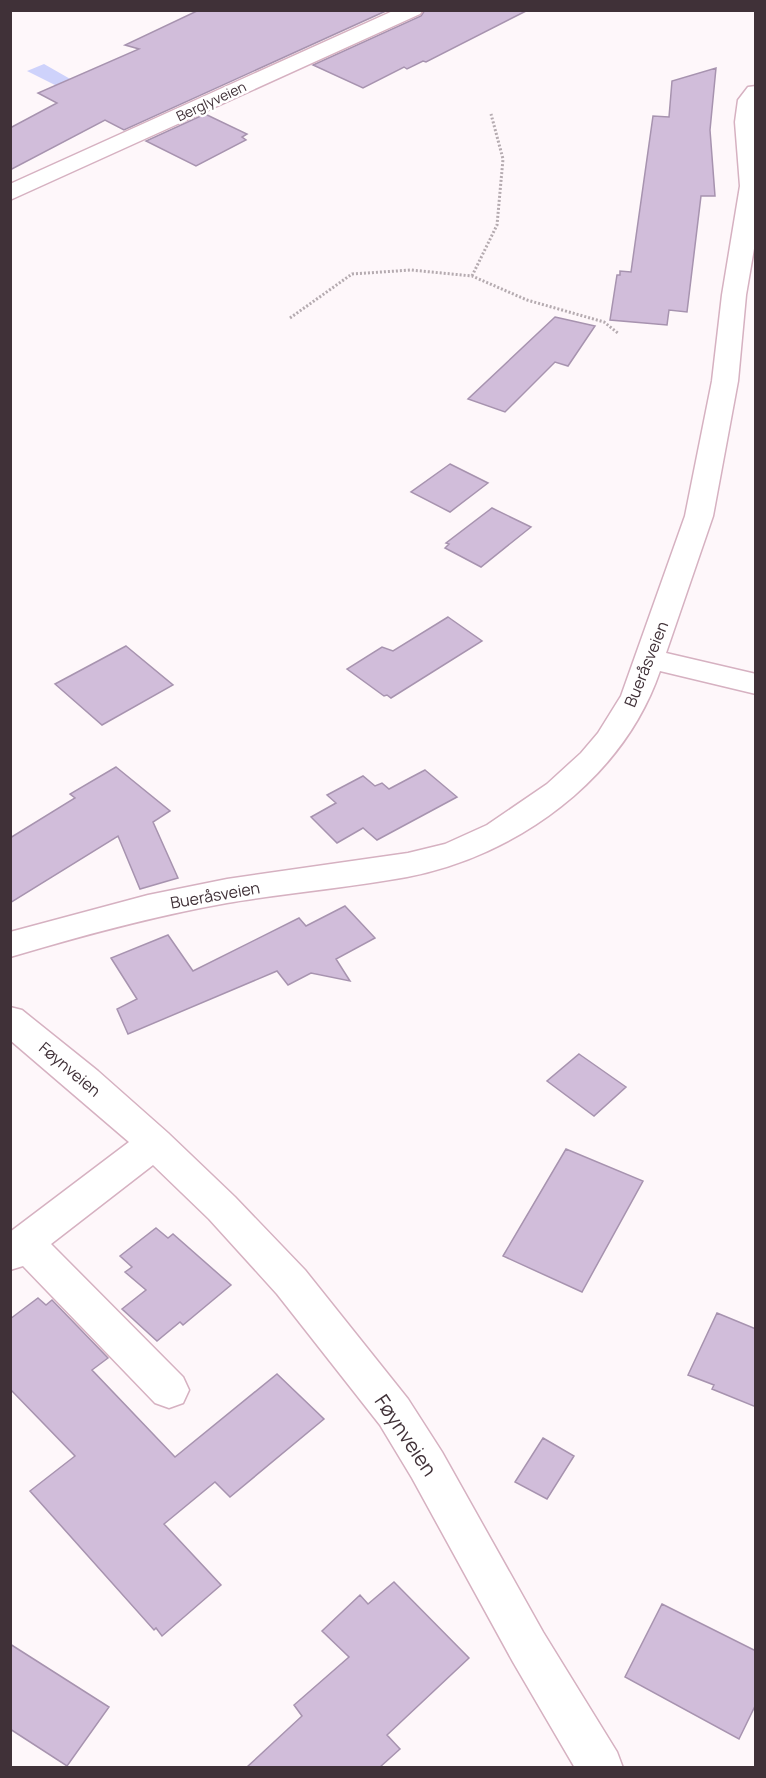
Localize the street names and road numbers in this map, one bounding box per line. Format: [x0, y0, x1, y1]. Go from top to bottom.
street label: Berglyveien [173, 77, 249, 125]
street label: Bueråsveien [619, 618, 673, 710]
street label: Bueråsveien [168, 876, 262, 914]
street label: Føynveien [34, 1037, 106, 1101]
street label: Føynveien [369, 1389, 443, 1481]

